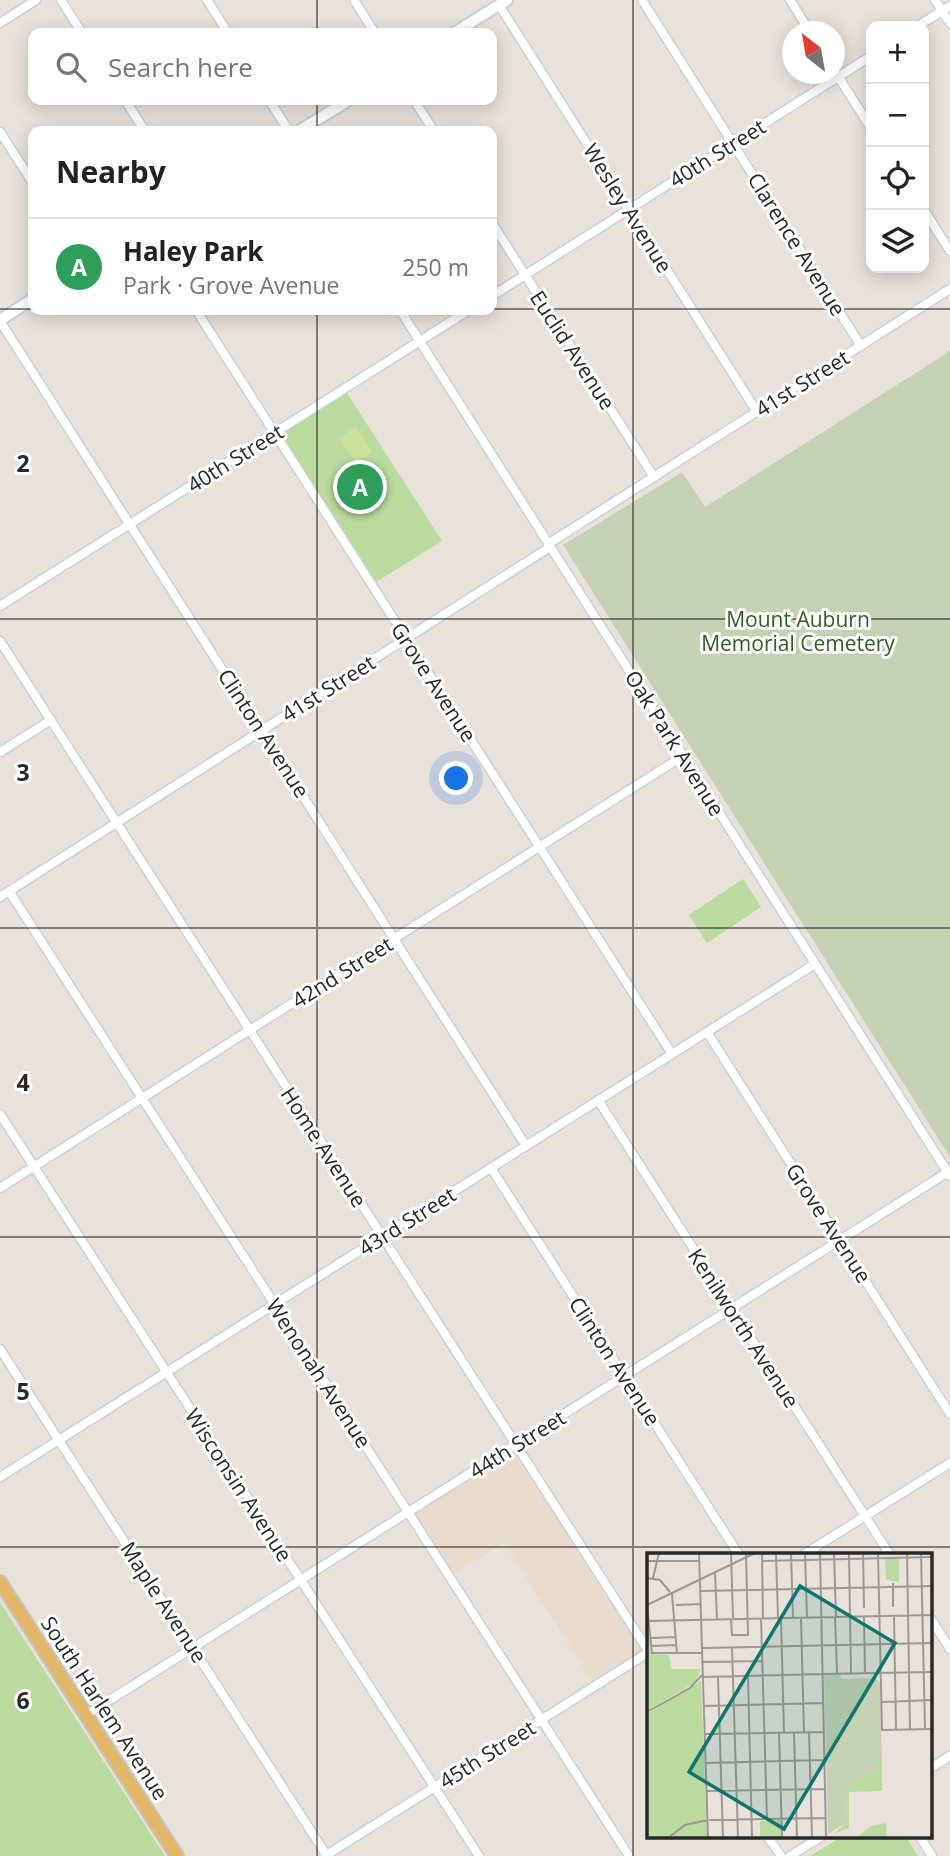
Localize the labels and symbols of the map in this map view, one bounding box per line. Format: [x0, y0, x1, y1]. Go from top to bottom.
north arrow [782, 21, 845, 84]
street label: 40th Street [664, 112, 770, 194]
street label: Wesley Avenue [577, 138, 679, 278]
street label: Clarence Avenue [742, 167, 852, 321]
street label: Euclid Avenue [524, 285, 622, 415]
street label: 41st Street [750, 343, 854, 423]
street label: 40th Street [182, 417, 288, 499]
text: 2 [16, 447, 30, 479]
pin: A [337, 461, 383, 513]
park label: Mount Auburn Memorial Cemetery [701, 605, 895, 657]
street label: Grove Avenue [385, 617, 483, 747]
street label: 41st Street [276, 648, 380, 728]
street label: Clinton Avenue [212, 663, 316, 803]
street label: Oak Park Avenue [619, 665, 731, 821]
text: 3 [16, 756, 30, 788]
your location [439, 761, 473, 795]
street label: 42nd Street [286, 930, 398, 1014]
text: 4 [16, 1066, 30, 1098]
street label: Home Avenue [275, 1082, 373, 1212]
street label: Grove Avenue [780, 1158, 878, 1288]
street label: 43rd Street [353, 1180, 461, 1262]
street label: Kenilworth Avenue [682, 1243, 806, 1413]
street label: Clinton Avenue [563, 1291, 667, 1431]
street label: Wenonah Avenue [260, 1293, 378, 1453]
text: 5 [16, 1375, 30, 1407]
street label: Wisconsin Avenue [179, 1403, 299, 1567]
street label: 44th Street [464, 1403, 570, 1485]
street label: Maple Avenue [114, 1536, 214, 1668]
inset map [647, 1553, 932, 1839]
street label: South Harlem Avenue [35, 1611, 175, 1805]
text: 6 [16, 1684, 30, 1716]
street label: 45th Street [434, 1713, 540, 1795]

